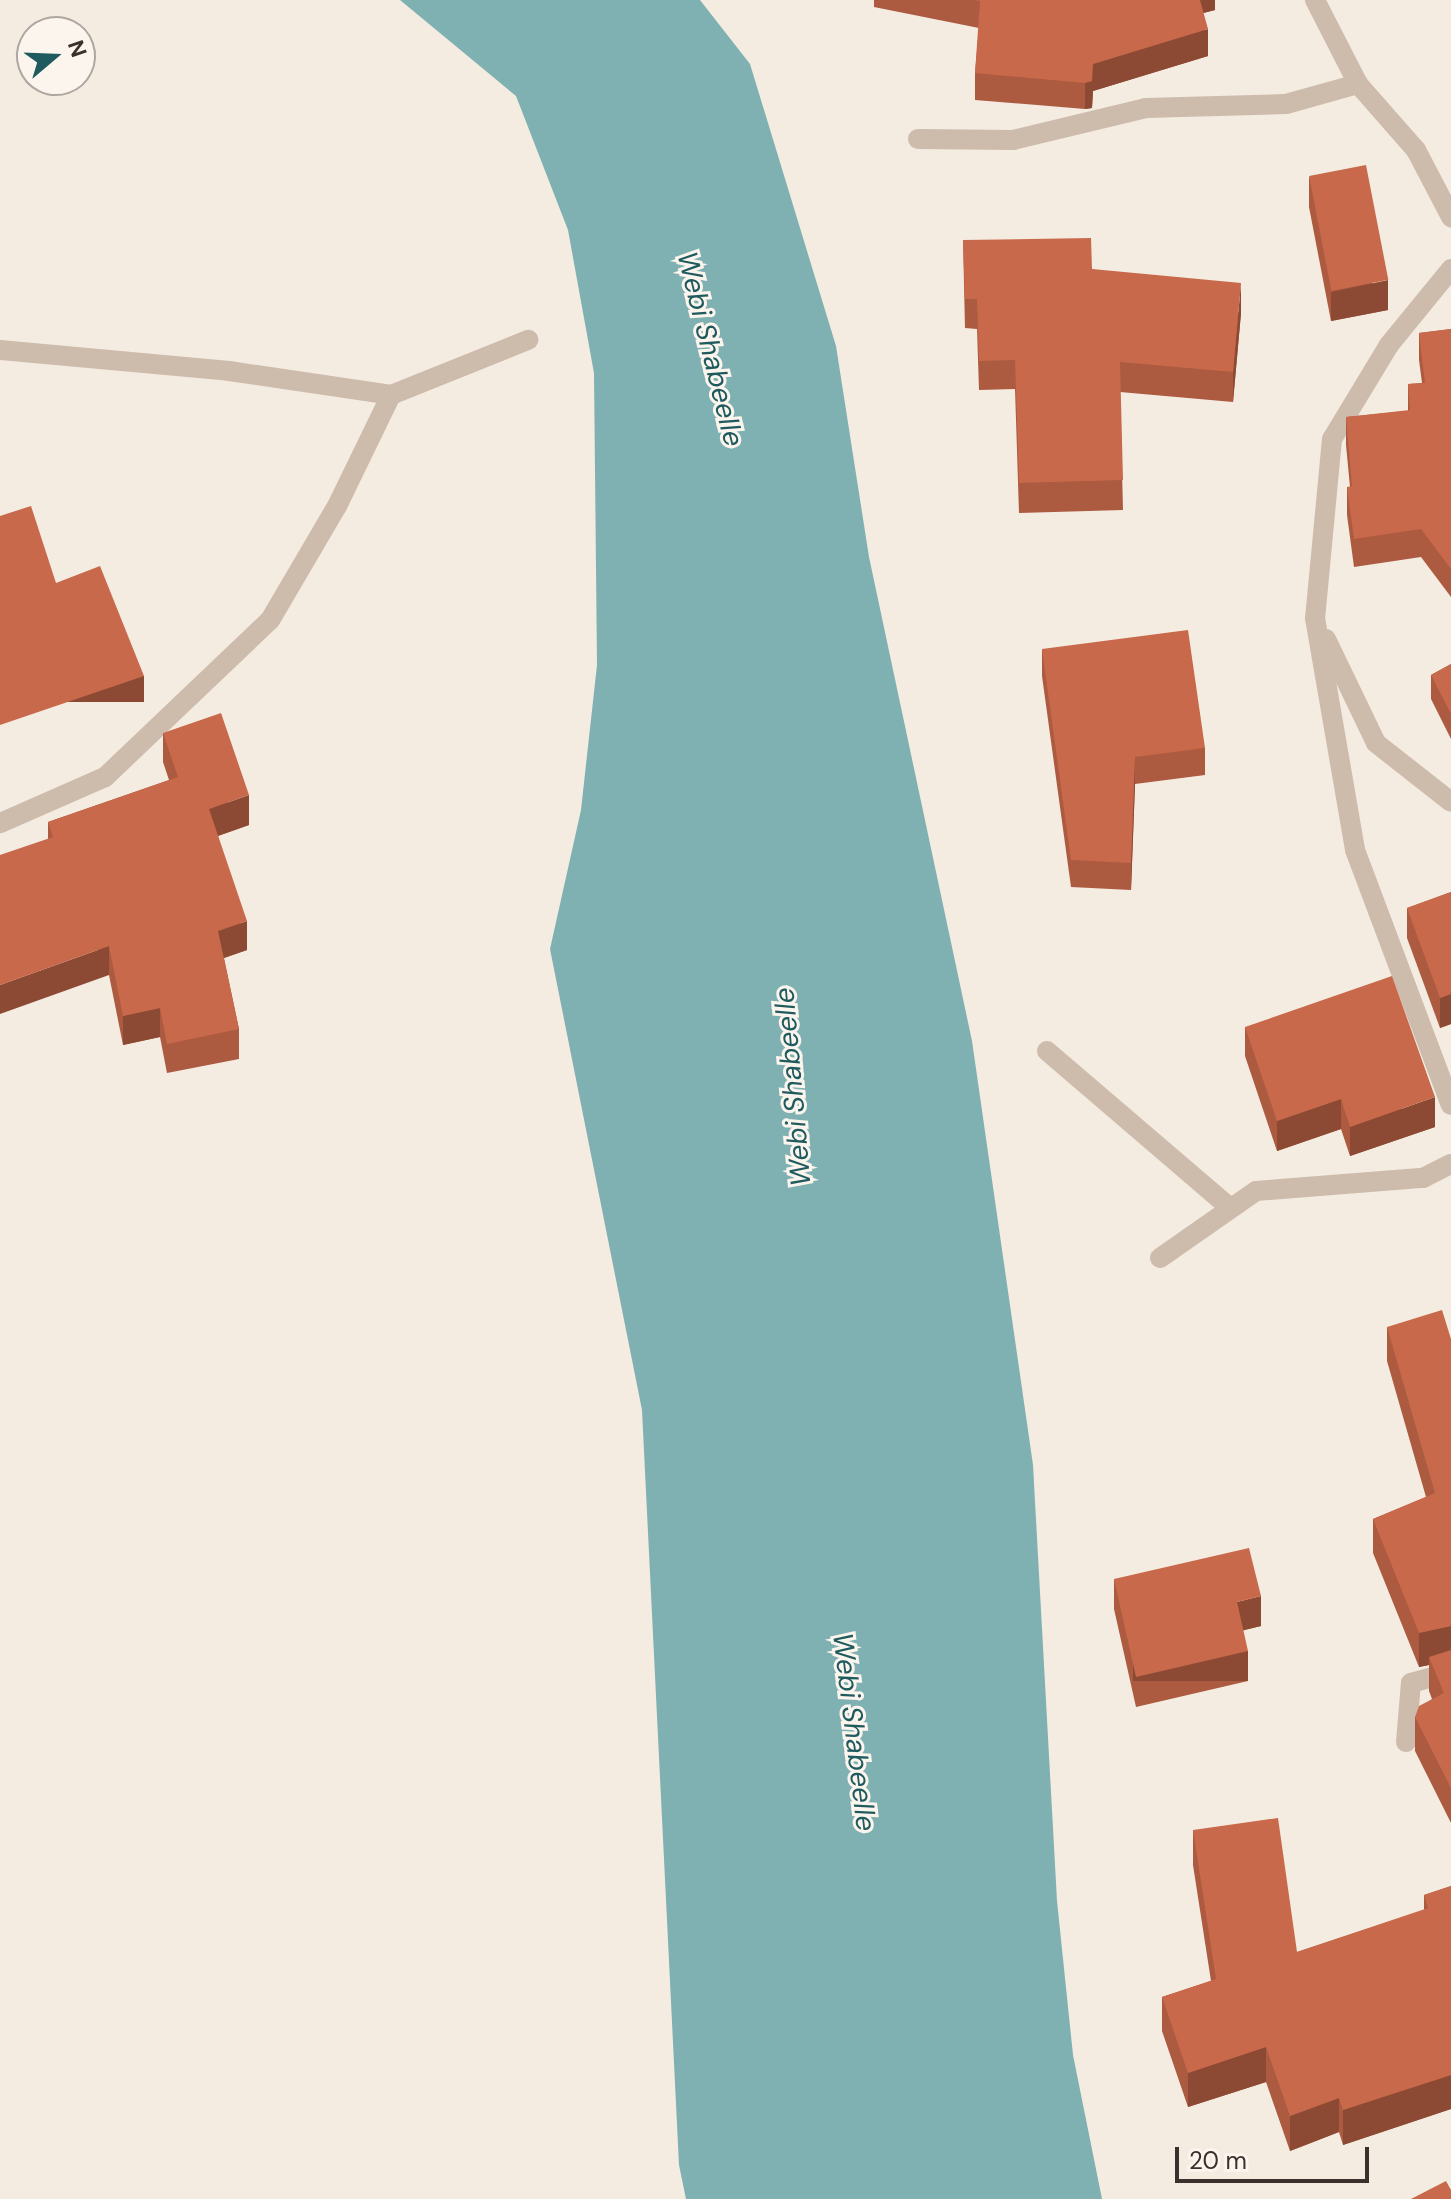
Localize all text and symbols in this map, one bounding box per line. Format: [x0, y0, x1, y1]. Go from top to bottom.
north arrow [16, 16, 96, 96]
text: N [61, 36, 94, 61]
water label: Webi Shabeelle [670, 248, 750, 450]
water label: Webi Shabeelle [768, 986, 818, 1188]
water label: Webi Shabeelle [825, 1631, 883, 1833]
scale bar [1179, 2131, 1373, 2181]
text: 20 m [1189, 2145, 1247, 2176]

